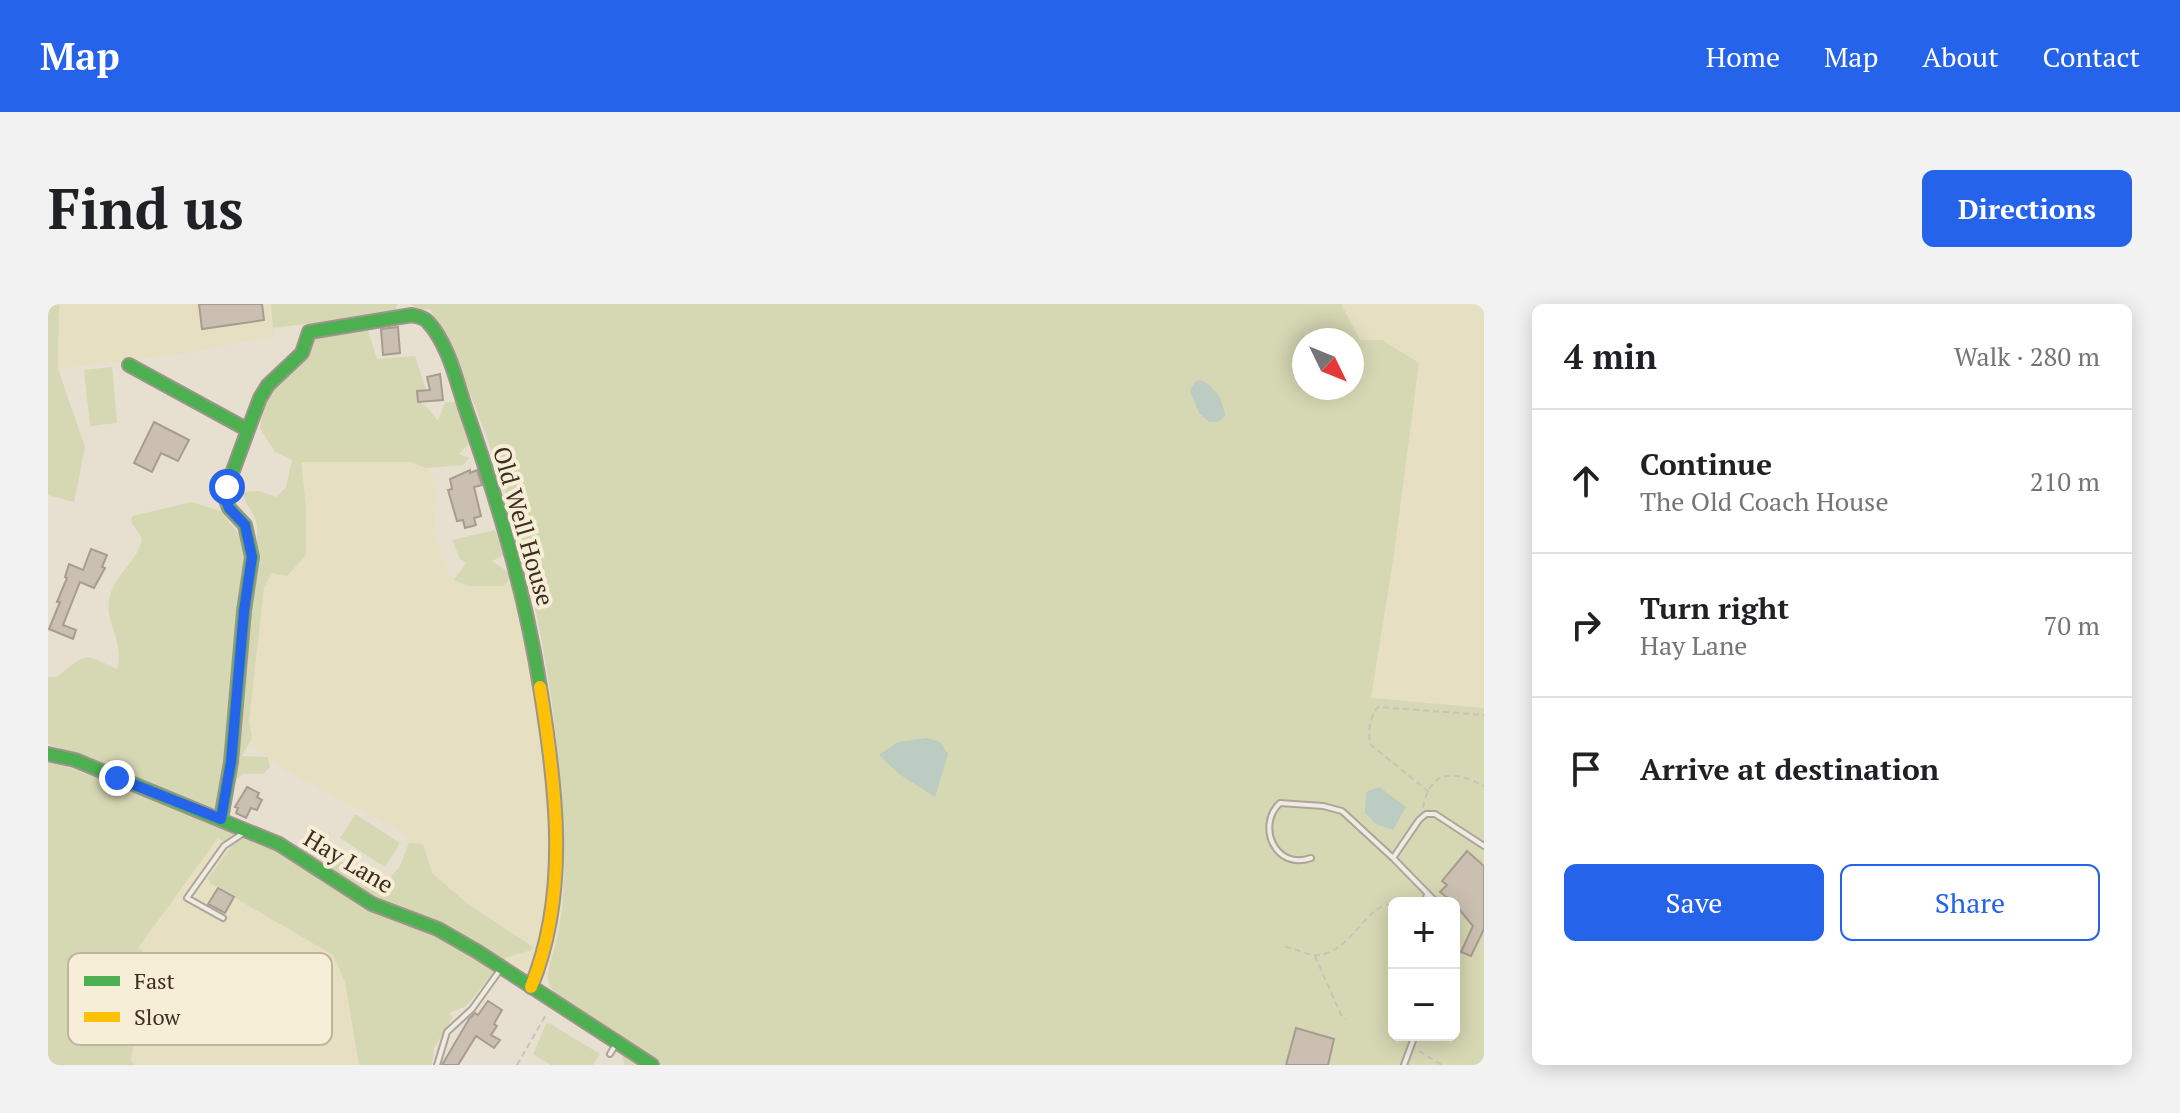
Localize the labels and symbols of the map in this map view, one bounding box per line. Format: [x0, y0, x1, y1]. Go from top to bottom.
north arrow [1292, 328, 1364, 400]
street label: Old Well House [486, 443, 562, 609]
route start [209, 469, 245, 505]
route end [99, 760, 135, 796]
street label: Hay Lane [298, 822, 400, 900]
legend [68, 953, 332, 1045]
text: Fast [134, 966, 175, 995]
text: Slow [134, 1002, 181, 1031]

